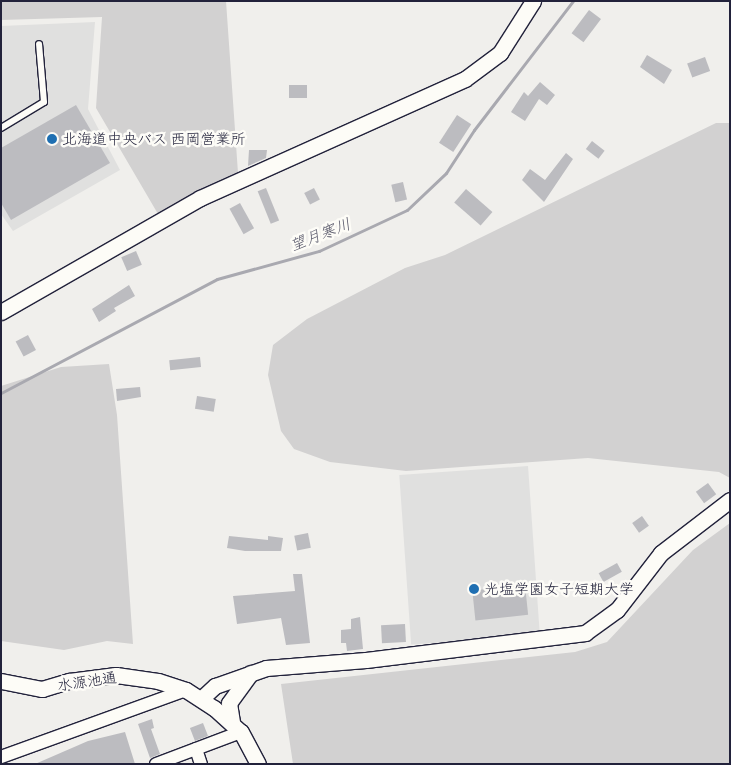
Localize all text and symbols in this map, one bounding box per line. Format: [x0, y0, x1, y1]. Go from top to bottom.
place label: 北海道中央バス 西岡営業所 [62, 130, 245, 148]
marker: 北海道中央バス 西岡営業所 [46, 133, 58, 145]
water label: 望月寒川 [287, 214, 353, 254]
place label: 光塩学園女子短期大学 [484, 580, 634, 598]
marker: 光塩学園女子短期大学 [468, 583, 480, 595]
street label: 水源池通 [56, 668, 118, 694]

